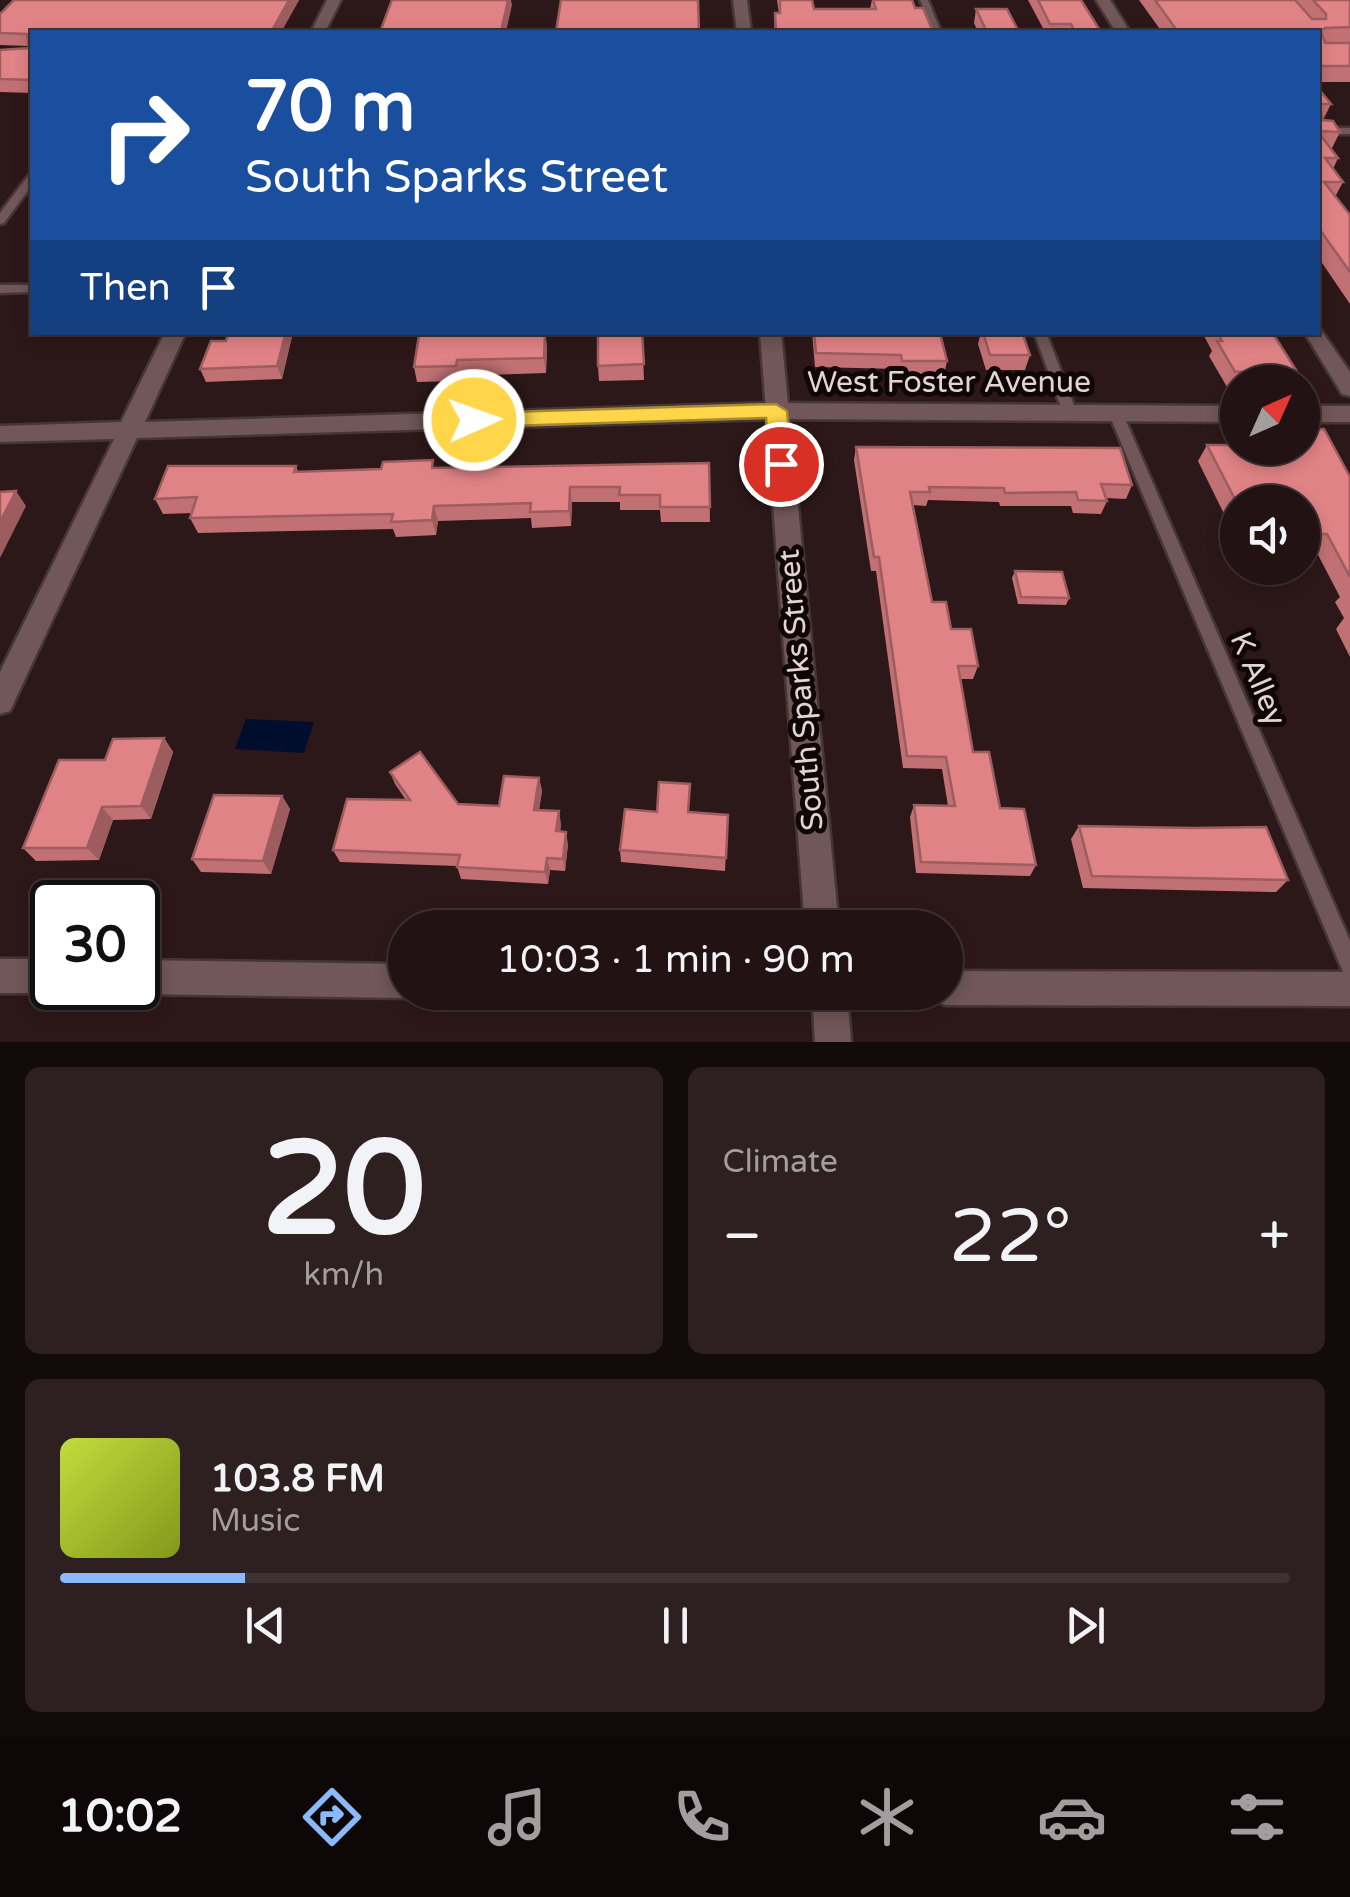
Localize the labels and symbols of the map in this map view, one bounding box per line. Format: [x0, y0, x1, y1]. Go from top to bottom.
street label: West Foster Avenue [807, 364, 1091, 401]
north arrow [1220, 365, 1320, 465]
position arrow [422, 368, 526, 472]
pin [739, 422, 824, 507]
street label: South Sparks Street [770, 548, 832, 832]
street label: K Alley [1222, 627, 1294, 731]
speed limit sign: 30 [30, 880, 160, 1010]

